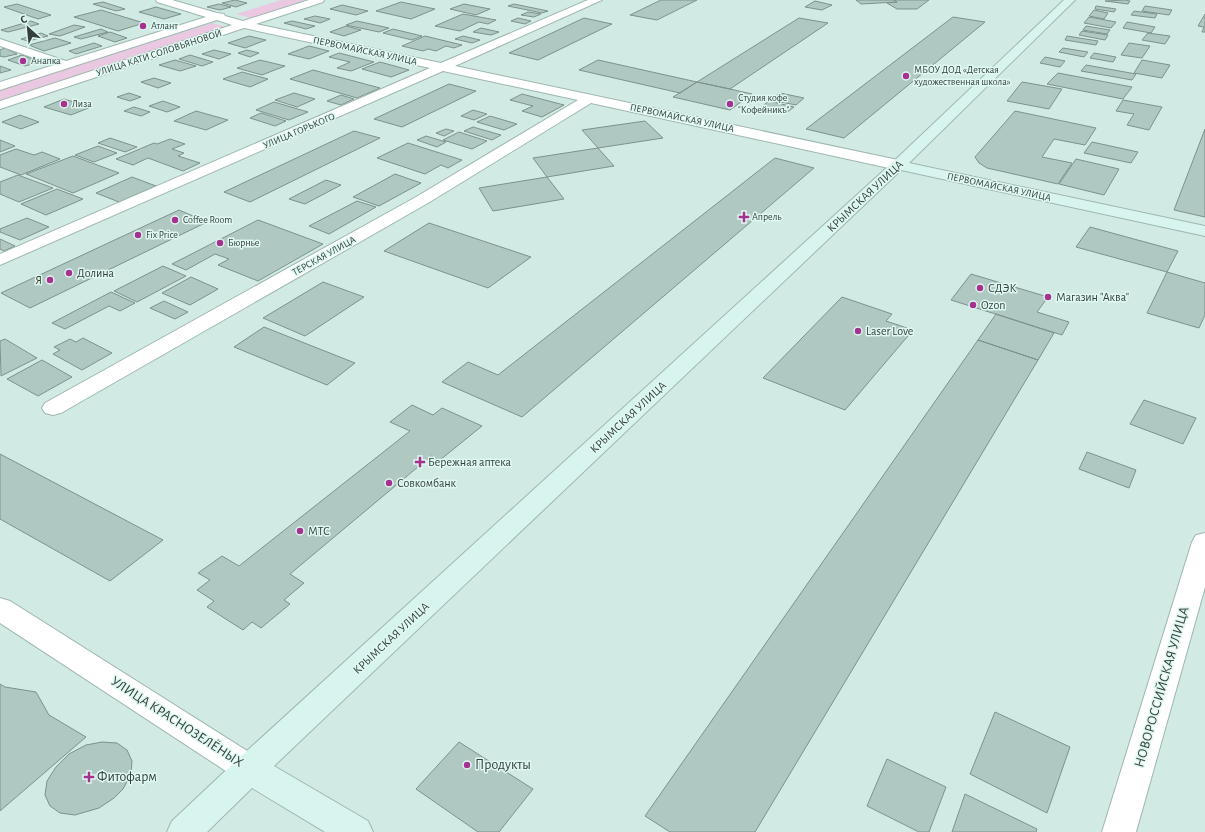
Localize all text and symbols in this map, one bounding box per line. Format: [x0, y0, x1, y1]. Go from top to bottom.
north arrow [8, 8, 48, 48]
text: С [18, 13, 29, 26]
marker: Атлант [138, 21, 148, 31]
place label: Атлант [151, 21, 178, 31]
street label: УЛИЦА КАТИ СОЛОВЬЯНОВОЙ [95, 27, 223, 78]
street label: ПЕРВОМАЙСКАЯ УЛИЦА [312, 34, 418, 67]
marker: Анапка [18, 56, 28, 66]
place label: Анапка [31, 56, 61, 66]
place label: МБОУ ДОД «Детская художественная школа» [914, 65, 1011, 87]
marker: МБОУ ДОД «Детская художественная школа» [901, 71, 911, 81]
place label: Студия кофе "Кофейникъ" [738, 93, 789, 115]
marker: Лиза [59, 99, 69, 109]
place label: Лиза [72, 99, 92, 109]
marker: Студия кофе "Кофейникъ" [725, 99, 735, 109]
street label: ПЕРВОМАЙСКАЯ УЛИЦА [629, 101, 735, 134]
street label: УЛИЦА ГОРЬКОГО [262, 111, 337, 151]
street label: КРЫМСКАЯ УЛИЦА [825, 158, 905, 234]
street label: ПЕРВОМАЙСКАЯ УЛИЦА [946, 170, 1052, 203]
marker: Апрель [739, 212, 749, 222]
place label: Апрель [752, 212, 782, 222]
marker: Coffee Room [170, 215, 180, 225]
place label: Coffee Room [183, 215, 232, 225]
marker: Fix Price [133, 230, 143, 240]
place label: Fix Price [146, 230, 178, 240]
street label: ТЕРСКАЯ УЛИЦА [291, 234, 358, 278]
marker: Бюрнье [215, 238, 225, 248]
place label: Бюрнье [228, 238, 260, 248]
place label: Долина [77, 267, 115, 279]
marker: Долина [64, 268, 74, 278]
place label: Я [35, 274, 42, 286]
marker: Я [45, 275, 55, 285]
place label: СДЭК [988, 282, 1017, 294]
marker: СДЭК [975, 283, 985, 293]
place label: Магазин "Аква" [1056, 291, 1129, 303]
marker: Магазин "Аква" [1043, 292, 1053, 302]
place label: Ozon [981, 299, 1005, 311]
marker: Ozon [968, 300, 978, 310]
place label: Laser Love [866, 325, 913, 337]
marker: Laser Love [853, 326, 863, 336]
street label: КРЫМСКАЯ УЛИЦА [588, 379, 668, 455]
place label: Бережная аптека [428, 456, 512, 468]
marker: Бережная аптека [415, 457, 425, 467]
place label: Совкомбанк [397, 477, 457, 489]
marker: Совкомбанк [384, 478, 394, 488]
place label: МТС [308, 525, 330, 537]
marker: МТС [295, 526, 305, 536]
street label: КРЫМСКАЯ УЛИЦА [351, 600, 431, 676]
street label: НОВОРОССИЙСКАЯ УЛИЦА [1131, 605, 1192, 769]
street label: УЛИЦА КРАСНОЗЕЛЁНЫХ [108, 672, 247, 770]
place label: Продукты [475, 758, 531, 772]
marker: Продукты [462, 760, 472, 770]
place label: Фитофарм [97, 770, 157, 784]
marker: Фитофарм [84, 772, 94, 782]

